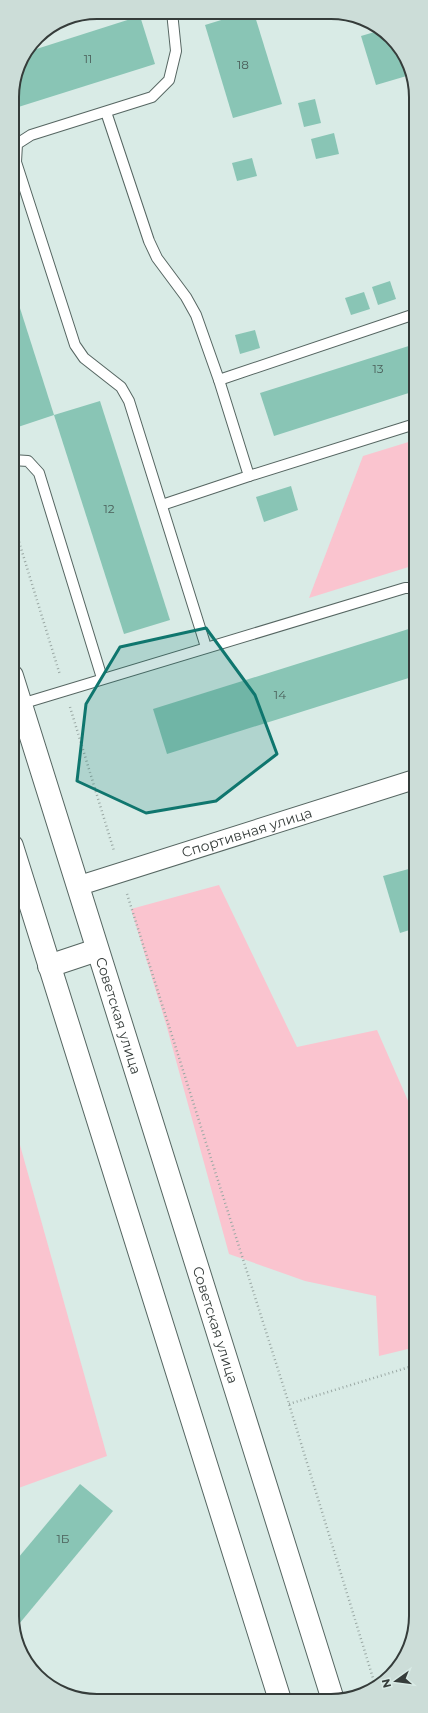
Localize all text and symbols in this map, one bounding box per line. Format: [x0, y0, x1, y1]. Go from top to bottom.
house number: 11 [84, 51, 92, 66]
house number: 18 [237, 57, 249, 72]
house number: 13 [372, 361, 384, 376]
house number: 12 [103, 501, 115, 516]
house number: 14 [274, 687, 286, 702]
street label: Спортивная улица [179, 803, 314, 862]
street label: Советская улица [92, 955, 145, 1076]
street label: Советская улица [189, 1264, 242, 1386]
house number: 1Б [56, 1531, 70, 1546]
north arrow [376, 1661, 416, 1701]
text: N [378, 1677, 394, 1689]

